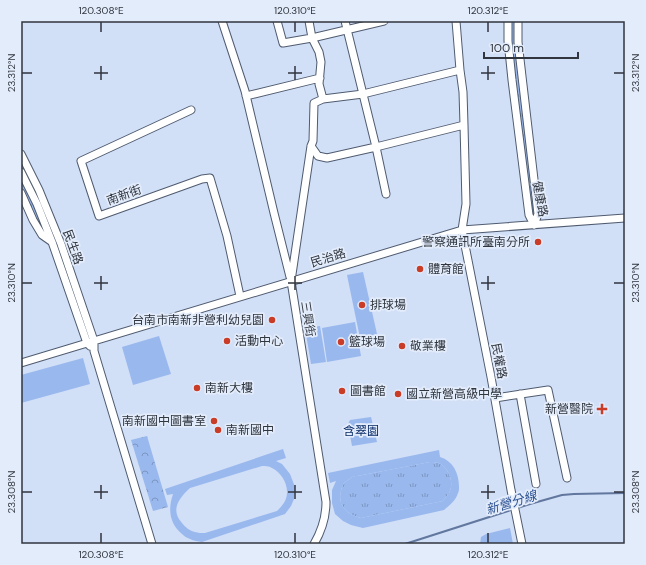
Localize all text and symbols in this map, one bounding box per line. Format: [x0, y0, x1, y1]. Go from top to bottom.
text: 120.308°E [78, 4, 124, 17]
text: 120.310°E [274, 4, 316, 17]
text: 120.312°E [468, 4, 509, 17]
scale bar [484, 34, 578, 60]
text: 100 m [490, 40, 524, 56]
text: 23.312°N [5, 54, 18, 92]
text: 23.312°N [629, 54, 642, 92]
street label: 健康路 [529, 180, 551, 218]
street label: 南新街 [104, 181, 144, 209]
street label: 民生路 [59, 227, 87, 267]
place label: 警察通訊所臺南分所 [422, 234, 530, 250]
marker: 警察通訊所臺南分所 [533, 237, 543, 247]
street label: 民治路 [308, 245, 348, 271]
place label: 體育館 [428, 261, 464, 277]
text: 23.310°N [5, 263, 18, 303]
text: 23.310°N [629, 263, 642, 303]
marker: 體育館 [415, 264, 425, 274]
place label: 排球場 [370, 297, 406, 313]
street label: 三興街 [297, 300, 319, 338]
marker: 排球場 [357, 300, 367, 310]
place label: 台南市南新非營利幼兒園 [132, 312, 264, 328]
marker: 台南市南新非營利幼兒園 [267, 315, 277, 325]
place label: 活動中心 [235, 333, 283, 349]
place label: 籃球場 [349, 334, 385, 350]
marker: 活動中心 [222, 336, 232, 346]
marker: 籃球場 [336, 337, 346, 347]
place label: 敬業樓 [410, 338, 446, 354]
marker: 敬業樓 [397, 341, 407, 351]
street label: 民權路 [488, 342, 510, 380]
place label: 南新大樓 [205, 380, 253, 396]
marker: 南新大樓 [192, 383, 202, 393]
place label: 圖書館 [350, 383, 386, 399]
marker: 圖書館 [337, 386, 347, 396]
place label: 國立新營高級中學 [406, 386, 502, 402]
marker: 國立新營高級中學 [393, 389, 403, 399]
place label: 新營醫院 [545, 401, 593, 417]
marker: 新營醫院 [596, 403, 608, 415]
place label: 南新國中圖書室 [122, 413, 206, 429]
marker: 南新國中圖書室 [209, 416, 219, 426]
place label: 南新國中 [226, 422, 274, 438]
park label: 含翠園 [343, 423, 379, 439]
marker: 南新國中 [213, 425, 223, 435]
text: 23.308°N [5, 471, 18, 513]
text: 23.308°N [629, 471, 642, 513]
water label: 新營分線 [484, 486, 540, 518]
text: 120.308°E [78, 548, 124, 561]
text: 120.310°E [274, 548, 316, 561]
text: 120.312°E [468, 548, 509, 561]

